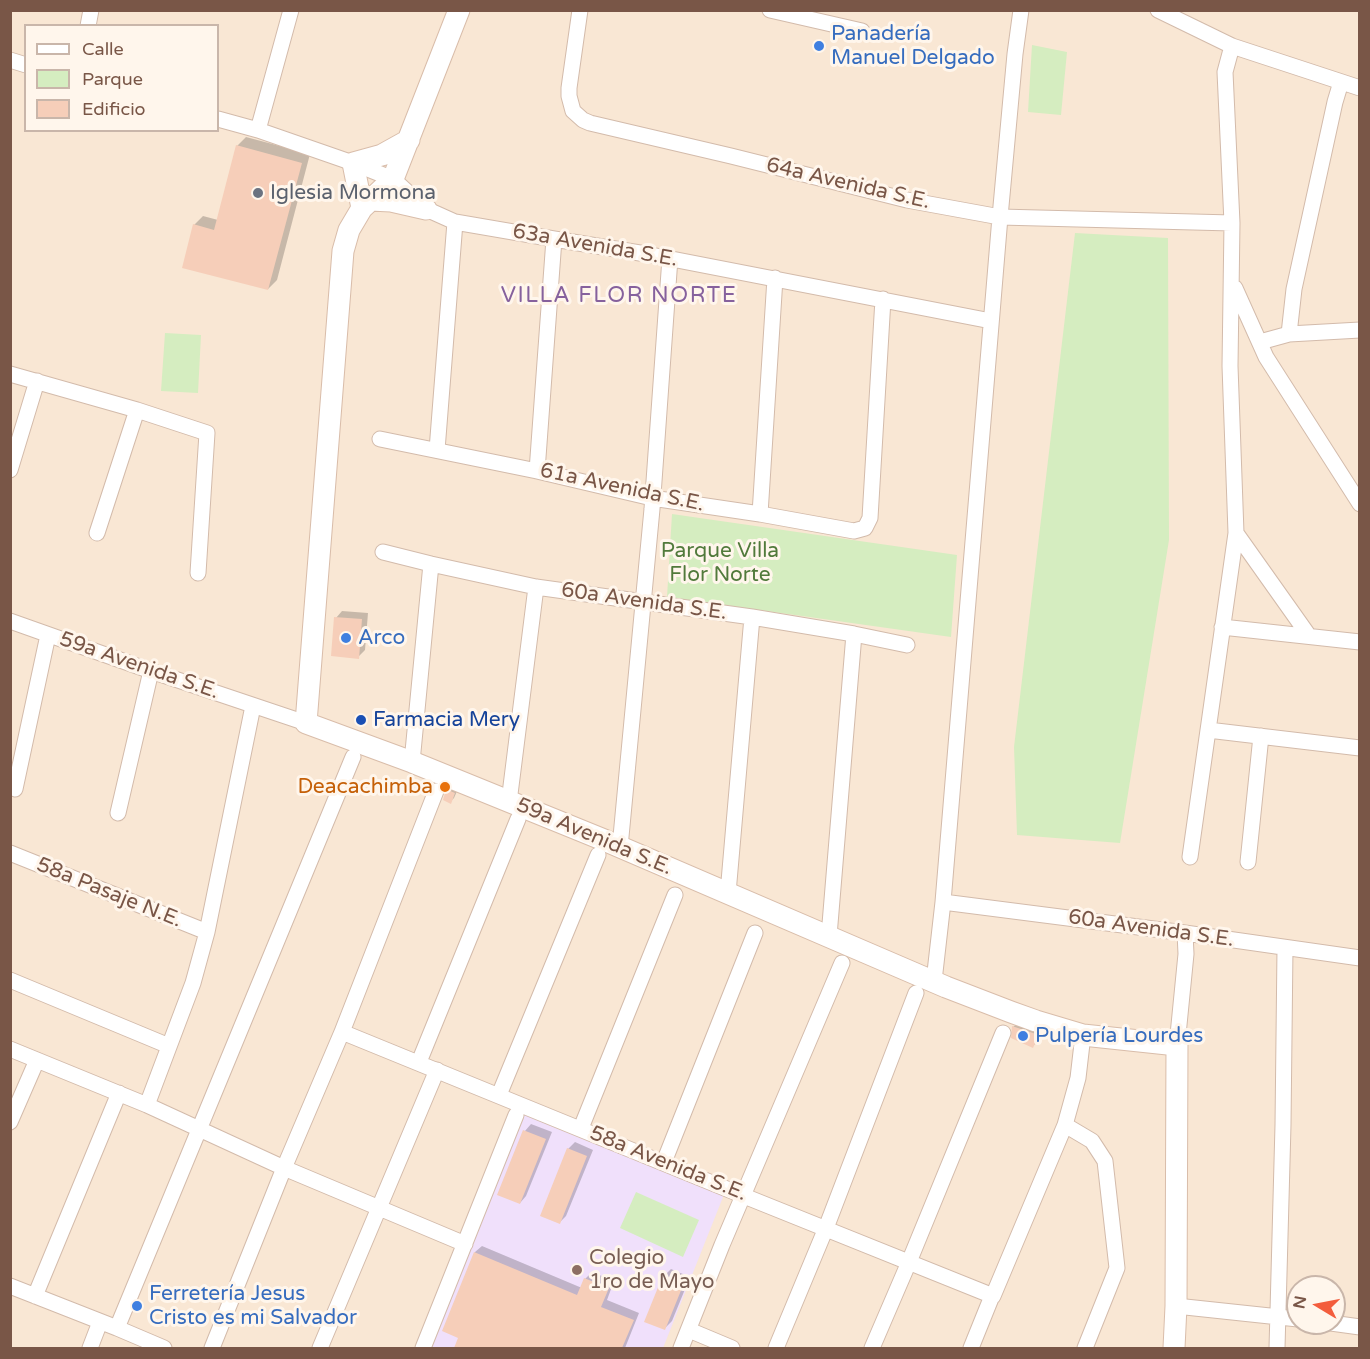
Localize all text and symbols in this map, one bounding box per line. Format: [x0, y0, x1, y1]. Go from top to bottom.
place label: Panadería Manuel Delgado [831, 21, 995, 71]
legend [24, 24, 219, 132]
text: Calle [82, 38, 124, 60]
marker: Panadería Manuel Delgado [812, 39, 826, 53]
text: Parque [82, 68, 143, 90]
text: Edificio [82, 98, 146, 120]
street label: 64a Avenida S.E. [764, 153, 932, 215]
place label: Iglesia Mormona [270, 180, 436, 206]
marker: Iglesia Mormona [251, 186, 265, 200]
street label: 63a Avenida S.E. [510, 219, 680, 273]
district label: VILLA FLOR NORTE [501, 283, 737, 309]
street label: 61a Avenida S.E. [538, 458, 706, 518]
park label: Parque Villa Flor Norte [661, 538, 779, 588]
street label: 60a Avenida S.E. [559, 578, 729, 626]
place label: Arco [358, 625, 405, 651]
street label: 59a Avenida S.E. [56, 627, 222, 705]
marker: Arco [339, 631, 353, 645]
place label: Farmacia Mery [373, 707, 520, 733]
marker: Farmacia Mery [354, 713, 368, 727]
place label: Deacachimba [297, 774, 433, 800]
marker: Deacachimba [438, 780, 452, 794]
street label: 59a Avenida S.E. [512, 793, 676, 881]
street label: 58a Pasaje N.E. [33, 852, 185, 934]
street label: 60a Avenida S.E. [1066, 905, 1236, 953]
place label: Pulpería Lourdes [1035, 1023, 1203, 1049]
marker: Pulpería Lourdes [1016, 1029, 1030, 1043]
street label: 58a Avenida S.E. [586, 1121, 750, 1207]
place label: Colegio 1ro de Mayo [589, 1245, 715, 1295]
marker: Colegio 1ro de Mayo [570, 1263, 584, 1277]
north arrow [1286, 1275, 1346, 1335]
place label: Ferretería Jesus Cristo es mi Salvador [149, 1281, 357, 1331]
text: N [1289, 1294, 1311, 1310]
marker: Ferretería Jesus Cristo es mi Salvador [130, 1299, 144, 1313]

